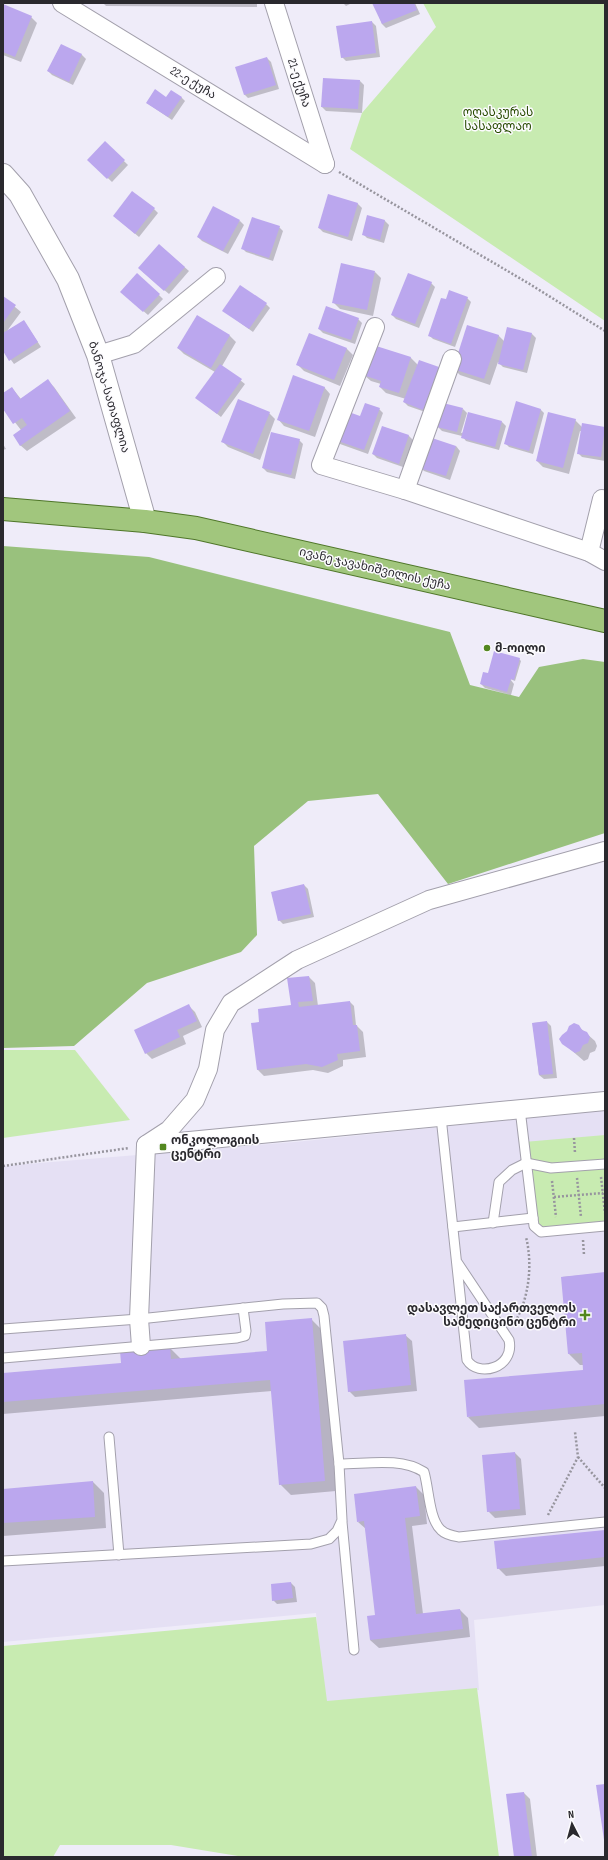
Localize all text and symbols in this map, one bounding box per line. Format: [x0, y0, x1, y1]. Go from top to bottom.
street label: 21-ე ქუჩა [284, 57, 314, 109]
street label: 22-ე ქუჩა [167, 63, 219, 103]
park label: ოღასკურას სასაფლაო [463, 105, 533, 134]
street label: ბანოჯა-სათაფლია [85, 339, 133, 455]
street label: ივანე ჯავახიშვილის ქუჩა [298, 544, 452, 594]
place label: მ-ოილი [495, 641, 546, 656]
marker: მ-ოილი [482, 643, 492, 653]
place label: ონკოლოგიის ცენტრი [171, 1133, 260, 1162]
marker: ონკოლოგიის ცენტრი [158, 1142, 168, 1152]
place label: დასავლეთ საქართველოს სამედიცინო ცენტრი [407, 1301, 576, 1330]
marker: დასავლეთ საქართველოს სამედიცინო ცენტრი [579, 1309, 591, 1321]
north arrow [552, 1804, 592, 1844]
text: N [567, 1808, 575, 1821]

